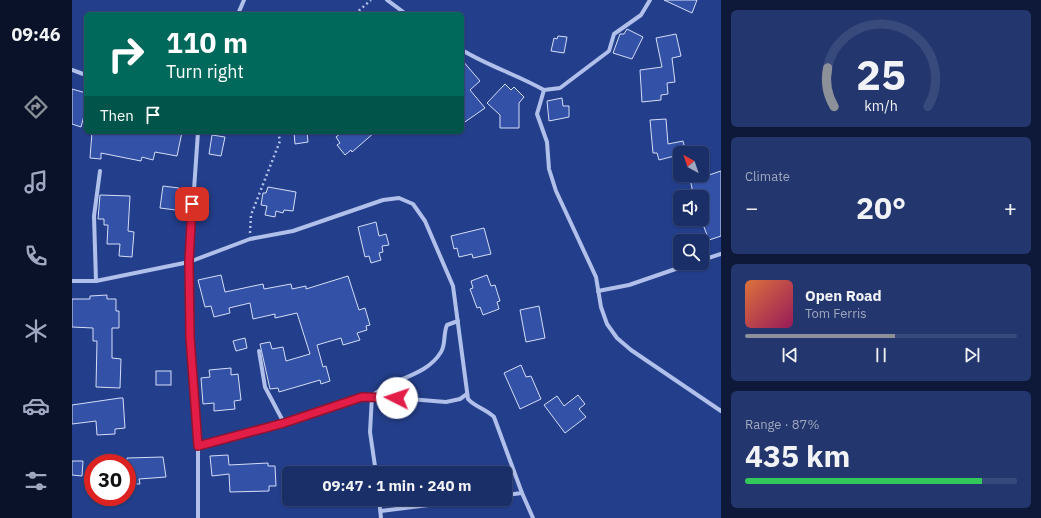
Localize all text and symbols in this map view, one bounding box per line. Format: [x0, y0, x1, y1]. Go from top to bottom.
text: 09:46 [11, 23, 61, 46]
text: 110 m [166, 24, 248, 61]
icon: right [100, 28, 152, 80]
text: 25 [856, 46, 906, 100]
text: Turn right [166, 60, 244, 83]
icon: directions [22, 93, 50, 121]
text: km/h [864, 95, 898, 114]
icon: arrive [142, 104, 164, 126]
text: Then [100, 106, 134, 125]
north arrow [673, 146, 709, 182]
map controls [673, 146, 709, 270]
icon: music [22, 168, 50, 196]
text: Climate [745, 168, 790, 185]
pin [175, 187, 209, 221]
text: 20° [856, 188, 906, 227]
button: sound [673, 190, 709, 226]
icon: arrive [181, 193, 203, 215]
text: − [745, 193, 758, 222]
text: + [1004, 193, 1017, 222]
button: search [673, 234, 709, 270]
icon: phone [22, 242, 50, 270]
text: Open Road [805, 286, 882, 305]
text: Tom Ferris [805, 305, 867, 322]
icon: climate [22, 317, 50, 345]
icon: previous [779, 344, 801, 366]
icon: pause [870, 344, 892, 366]
icon: next [961, 344, 983, 366]
position arrow [376, 377, 418, 419]
icon: car [22, 392, 50, 420]
text: Range · 87% [745, 416, 819, 433]
text: 435 km [745, 436, 850, 475]
speed limit sign: 30 [84, 454, 136, 506]
icon: filters [22, 467, 50, 495]
text: 09:47 · 1 min · 240 m [323, 476, 471, 495]

